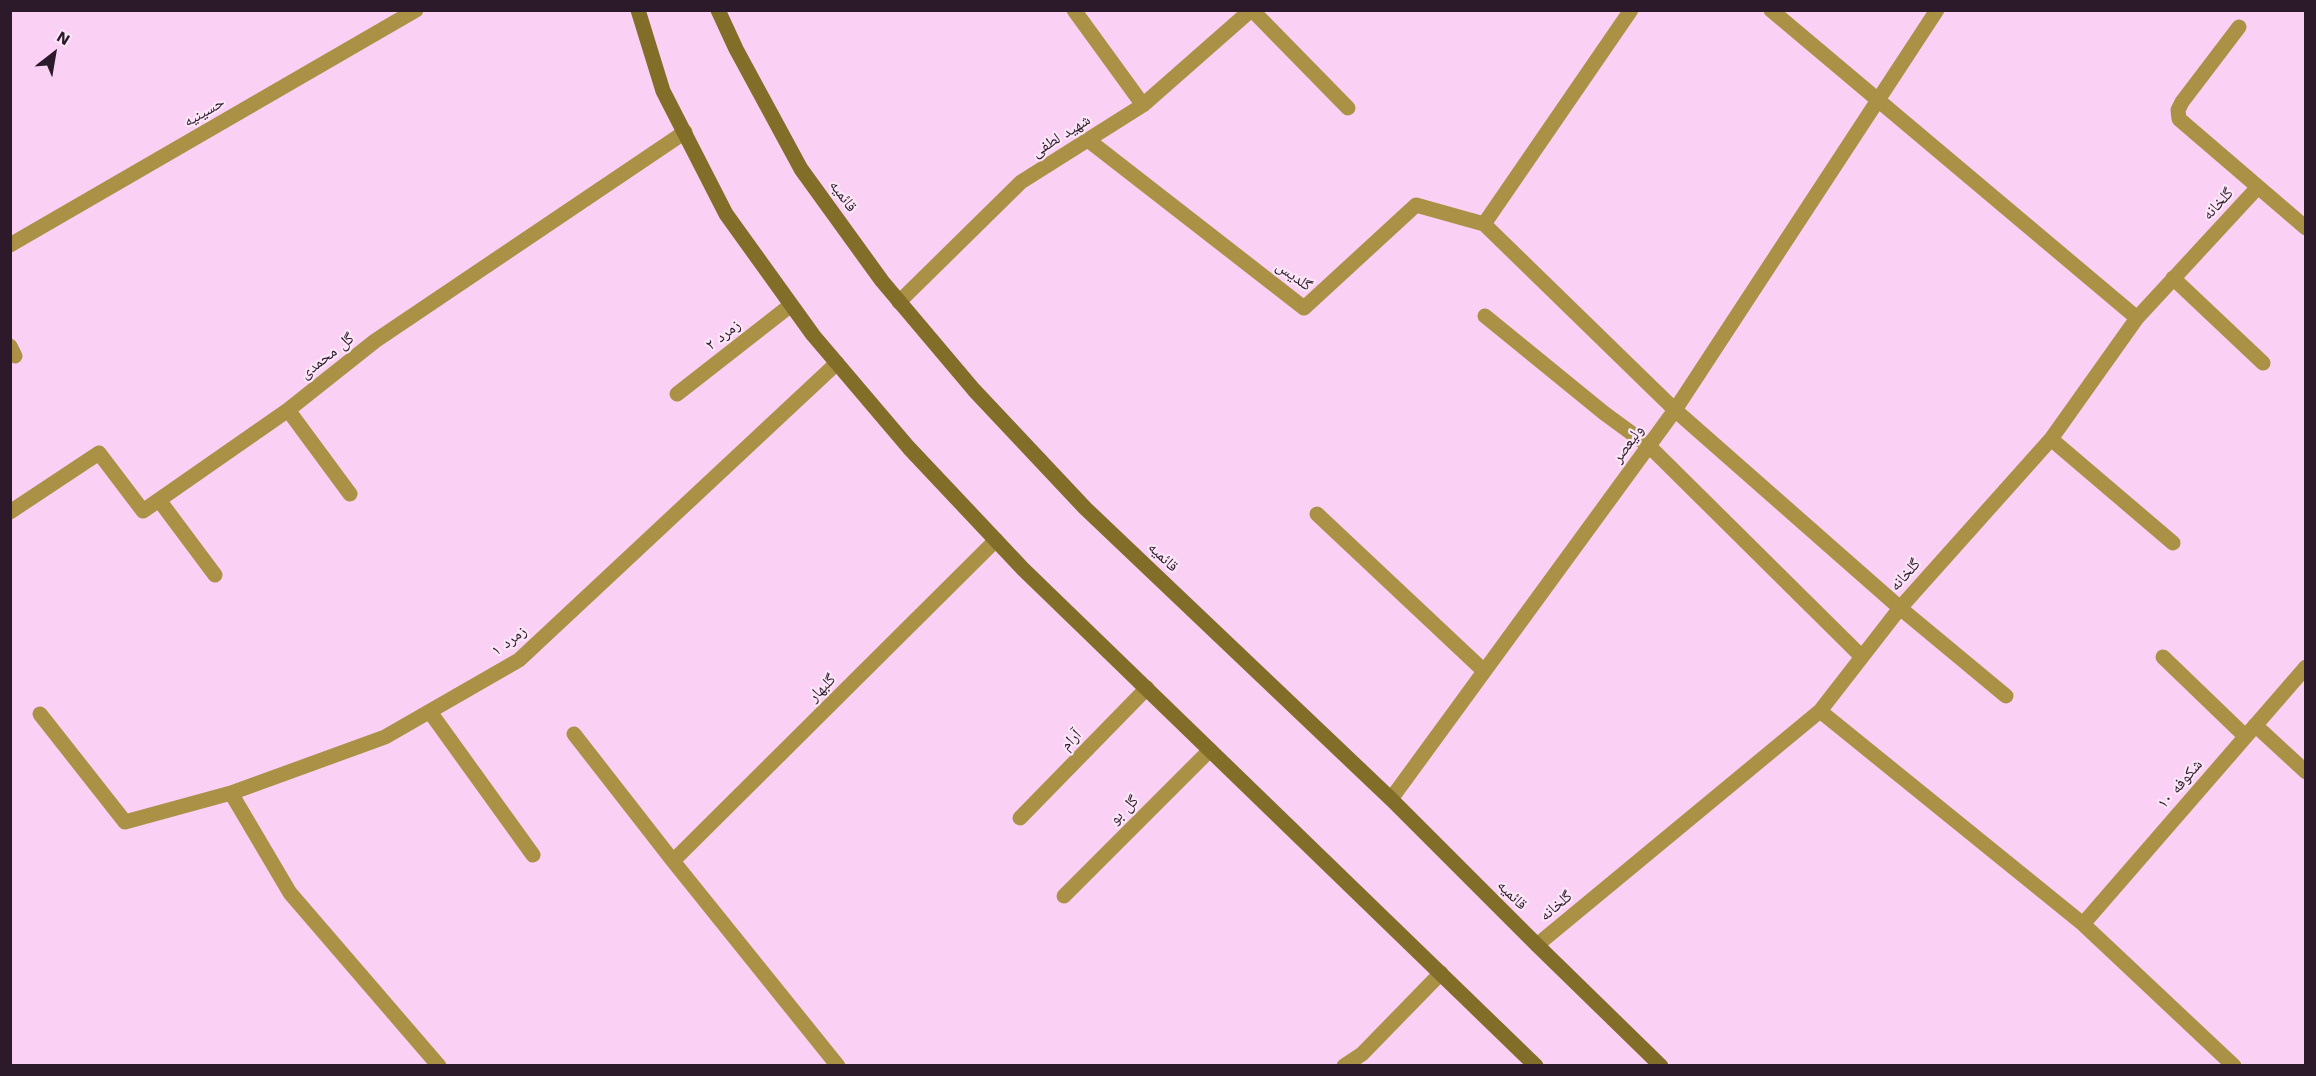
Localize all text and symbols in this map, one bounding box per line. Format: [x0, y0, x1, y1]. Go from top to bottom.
north arrow [24, 24, 84, 84]
text: N [54, 27, 73, 49]
street label: حسینیه [180, 93, 228, 131]
street label: شهید لطفی [1028, 110, 1094, 162]
street label: قائمیه [825, 176, 861, 216]
street label: گلخانه [2198, 184, 2238, 224]
street label: گلدیس [1272, 257, 1316, 295]
street label: زمرد ۲ [702, 315, 744, 355]
street label: گل محمدی [296, 329, 358, 383]
street label: ولیعصر [1608, 421, 1648, 467]
street label: قائمیه [1144, 538, 1182, 576]
street label: گلخانه [1886, 555, 1924, 595]
street label: زمرد ۱ [488, 622, 530, 660]
street label: گلبهار [804, 670, 840, 706]
street label: آرام [1057, 726, 1085, 754]
street label: شکوفه ۱۰ [2153, 755, 2207, 813]
street label: گل بو [1105, 791, 1143, 829]
street label: قائمیه [1493, 876, 1531, 914]
street label: گلخانه [1536, 887, 1576, 925]

